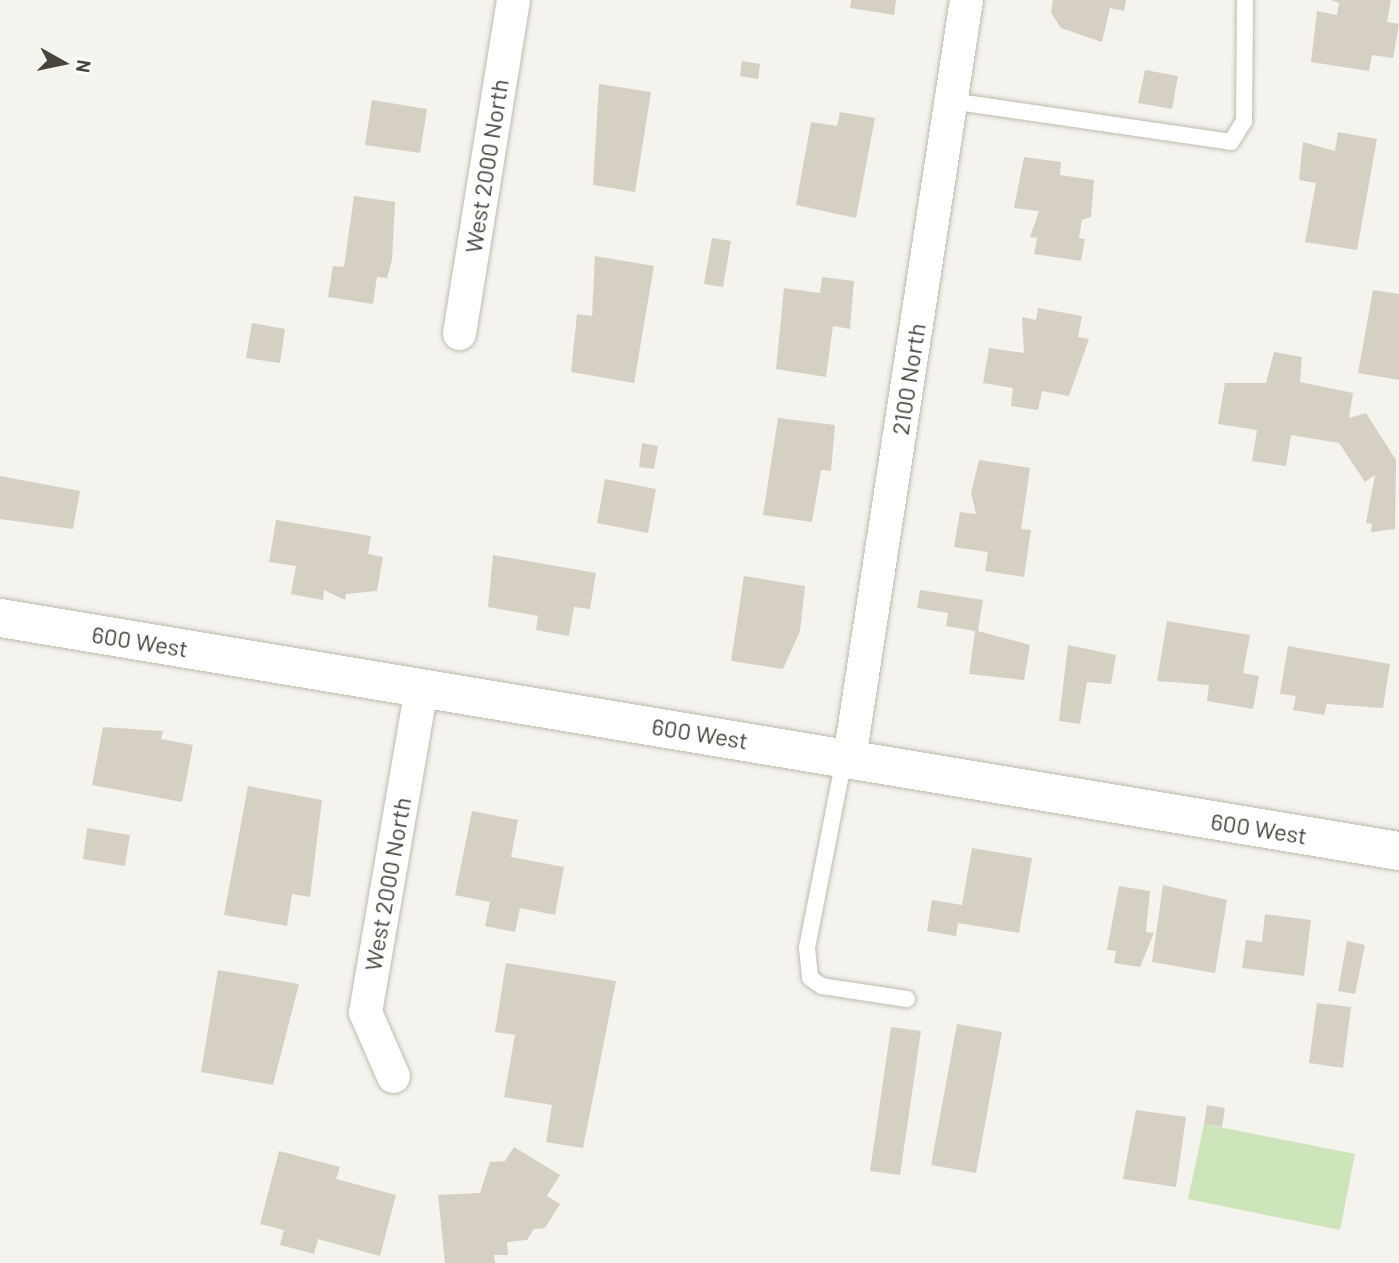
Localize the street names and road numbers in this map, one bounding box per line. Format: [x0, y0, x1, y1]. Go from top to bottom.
street label: West 2000 North [458, 77, 514, 255]
street label: 2100 North [885, 321, 931, 437]
street label: 600 West [90, 619, 190, 663]
street label: 600 West [650, 711, 750, 755]
street label: West 2000 North [358, 795, 416, 973]
street label: 600 West [1209, 806, 1309, 850]

